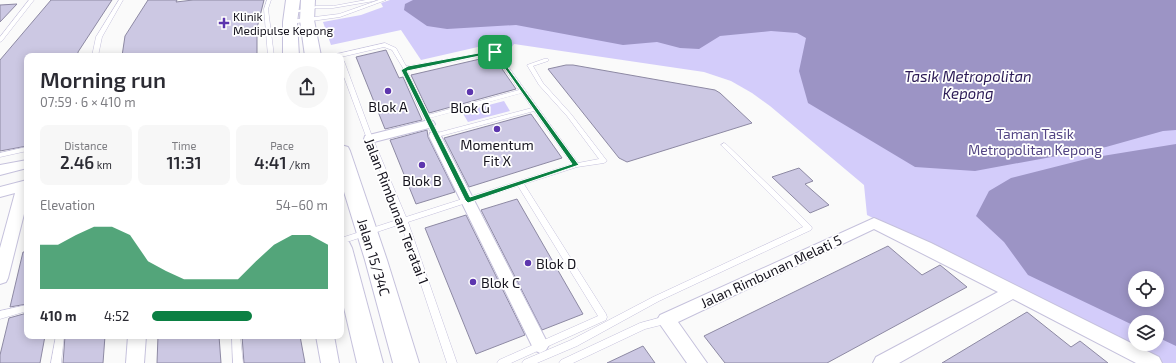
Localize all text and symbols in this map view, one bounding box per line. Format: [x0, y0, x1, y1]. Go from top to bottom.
place label: Klinik Medipulse Kepong [233, 9, 334, 37]
marker: Klinik Medipulse Kepong [218, 17, 230, 29]
pin [478, 35, 512, 69]
icon: arrive [484, 41, 506, 63]
text: Morning run [40, 66, 166, 92]
button: share [286, 66, 328, 108]
water label: Tasik Metropolitan Kepong [904, 67, 1032, 102]
marker: Blok A [383, 86, 393, 96]
marker: Blok G [465, 87, 475, 97]
text: 07:59 · 6 × 410 m [40, 94, 136, 110]
place label: Blok A [368, 98, 408, 115]
place label: Blok G [450, 99, 490, 116]
marker: Momentum Fit X [492, 124, 502, 134]
park label: Taman Tasik Metropolitan Kepong [968, 125, 1102, 158]
street label: Jalan Rimbunan Teratai 1 [361, 135, 433, 287]
place label: Momentum Fit X [460, 136, 534, 169]
text: Distance [64, 139, 108, 152]
text: Time [172, 139, 196, 152]
text: Pace [270, 139, 294, 152]
text: 2.46 [60, 152, 94, 172]
text: 11:31 [166, 152, 202, 172]
text: 4:41 [254, 152, 287, 172]
text: km [94, 158, 112, 171]
text: /km [287, 158, 310, 171]
marker: Blok B [417, 160, 427, 170]
place label: Blok B [402, 172, 442, 189]
text: Elevation [40, 197, 95, 213]
text: 54–60 m [276, 197, 328, 213]
street label: Jalan 15/34C [354, 216, 394, 298]
street label: Jalan Rimbunan Melati 5 [698, 231, 844, 311]
place label: Blok D [536, 255, 576, 272]
marker: Blok D [523, 258, 533, 268]
map controls [1128, 271, 1164, 351]
button: locate [1128, 271, 1164, 307]
place label: Blok C [481, 274, 520, 291]
marker: Blok C [468, 277, 478, 287]
text: 410 m [40, 308, 76, 324]
text: 4:52 [104, 308, 129, 324]
button: layers [1128, 315, 1164, 351]

